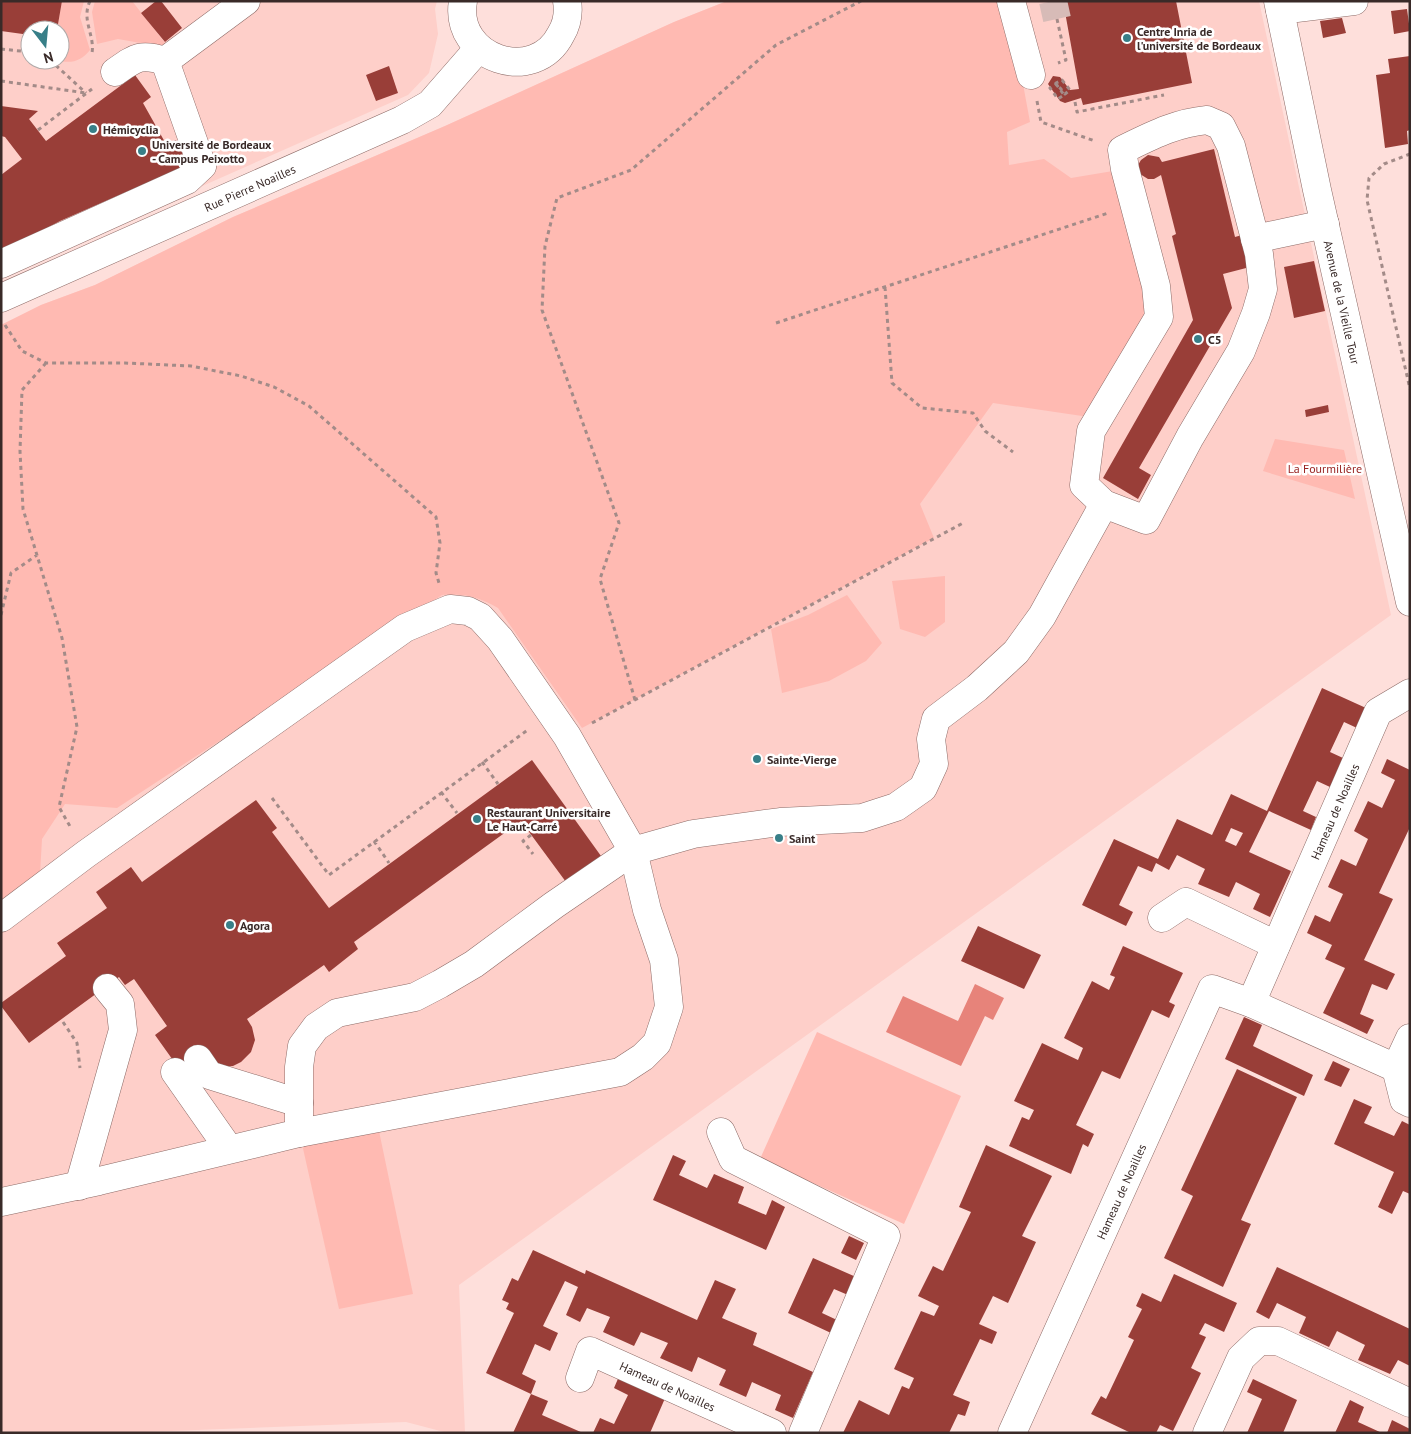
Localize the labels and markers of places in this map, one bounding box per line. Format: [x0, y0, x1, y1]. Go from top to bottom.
place label: Centre Inria de l'université de Bordeaux [1137, 24, 1262, 53]
marker: Centre Inria de l'université de Bordeaux [1121, 32, 1133, 44]
place label: Hémicyclia [103, 122, 158, 137]
marker: Hémicyclia [87, 123, 99, 135]
place label: Université de Bordeaux - Campus Peixotto [152, 137, 272, 166]
marker: Université de Bordeaux - Campus Peixotto [136, 145, 148, 157]
place label: C5 [1208, 332, 1222, 347]
marker: C5 [1192, 333, 1204, 345]
place label: Sainte-Vierge [767, 752, 837, 767]
marker: Sainte-Vierge [751, 753, 763, 765]
place label: Restaurant Universitaire Le Haut-Carré [487, 805, 611, 834]
marker: Restaurant Universitaire Le Haut-Carré [471, 813, 483, 825]
place label: Saint [789, 831, 816, 846]
marker: Saint [773, 832, 785, 844]
place label: Agora [240, 918, 270, 933]
marker: Agora [224, 919, 236, 931]

